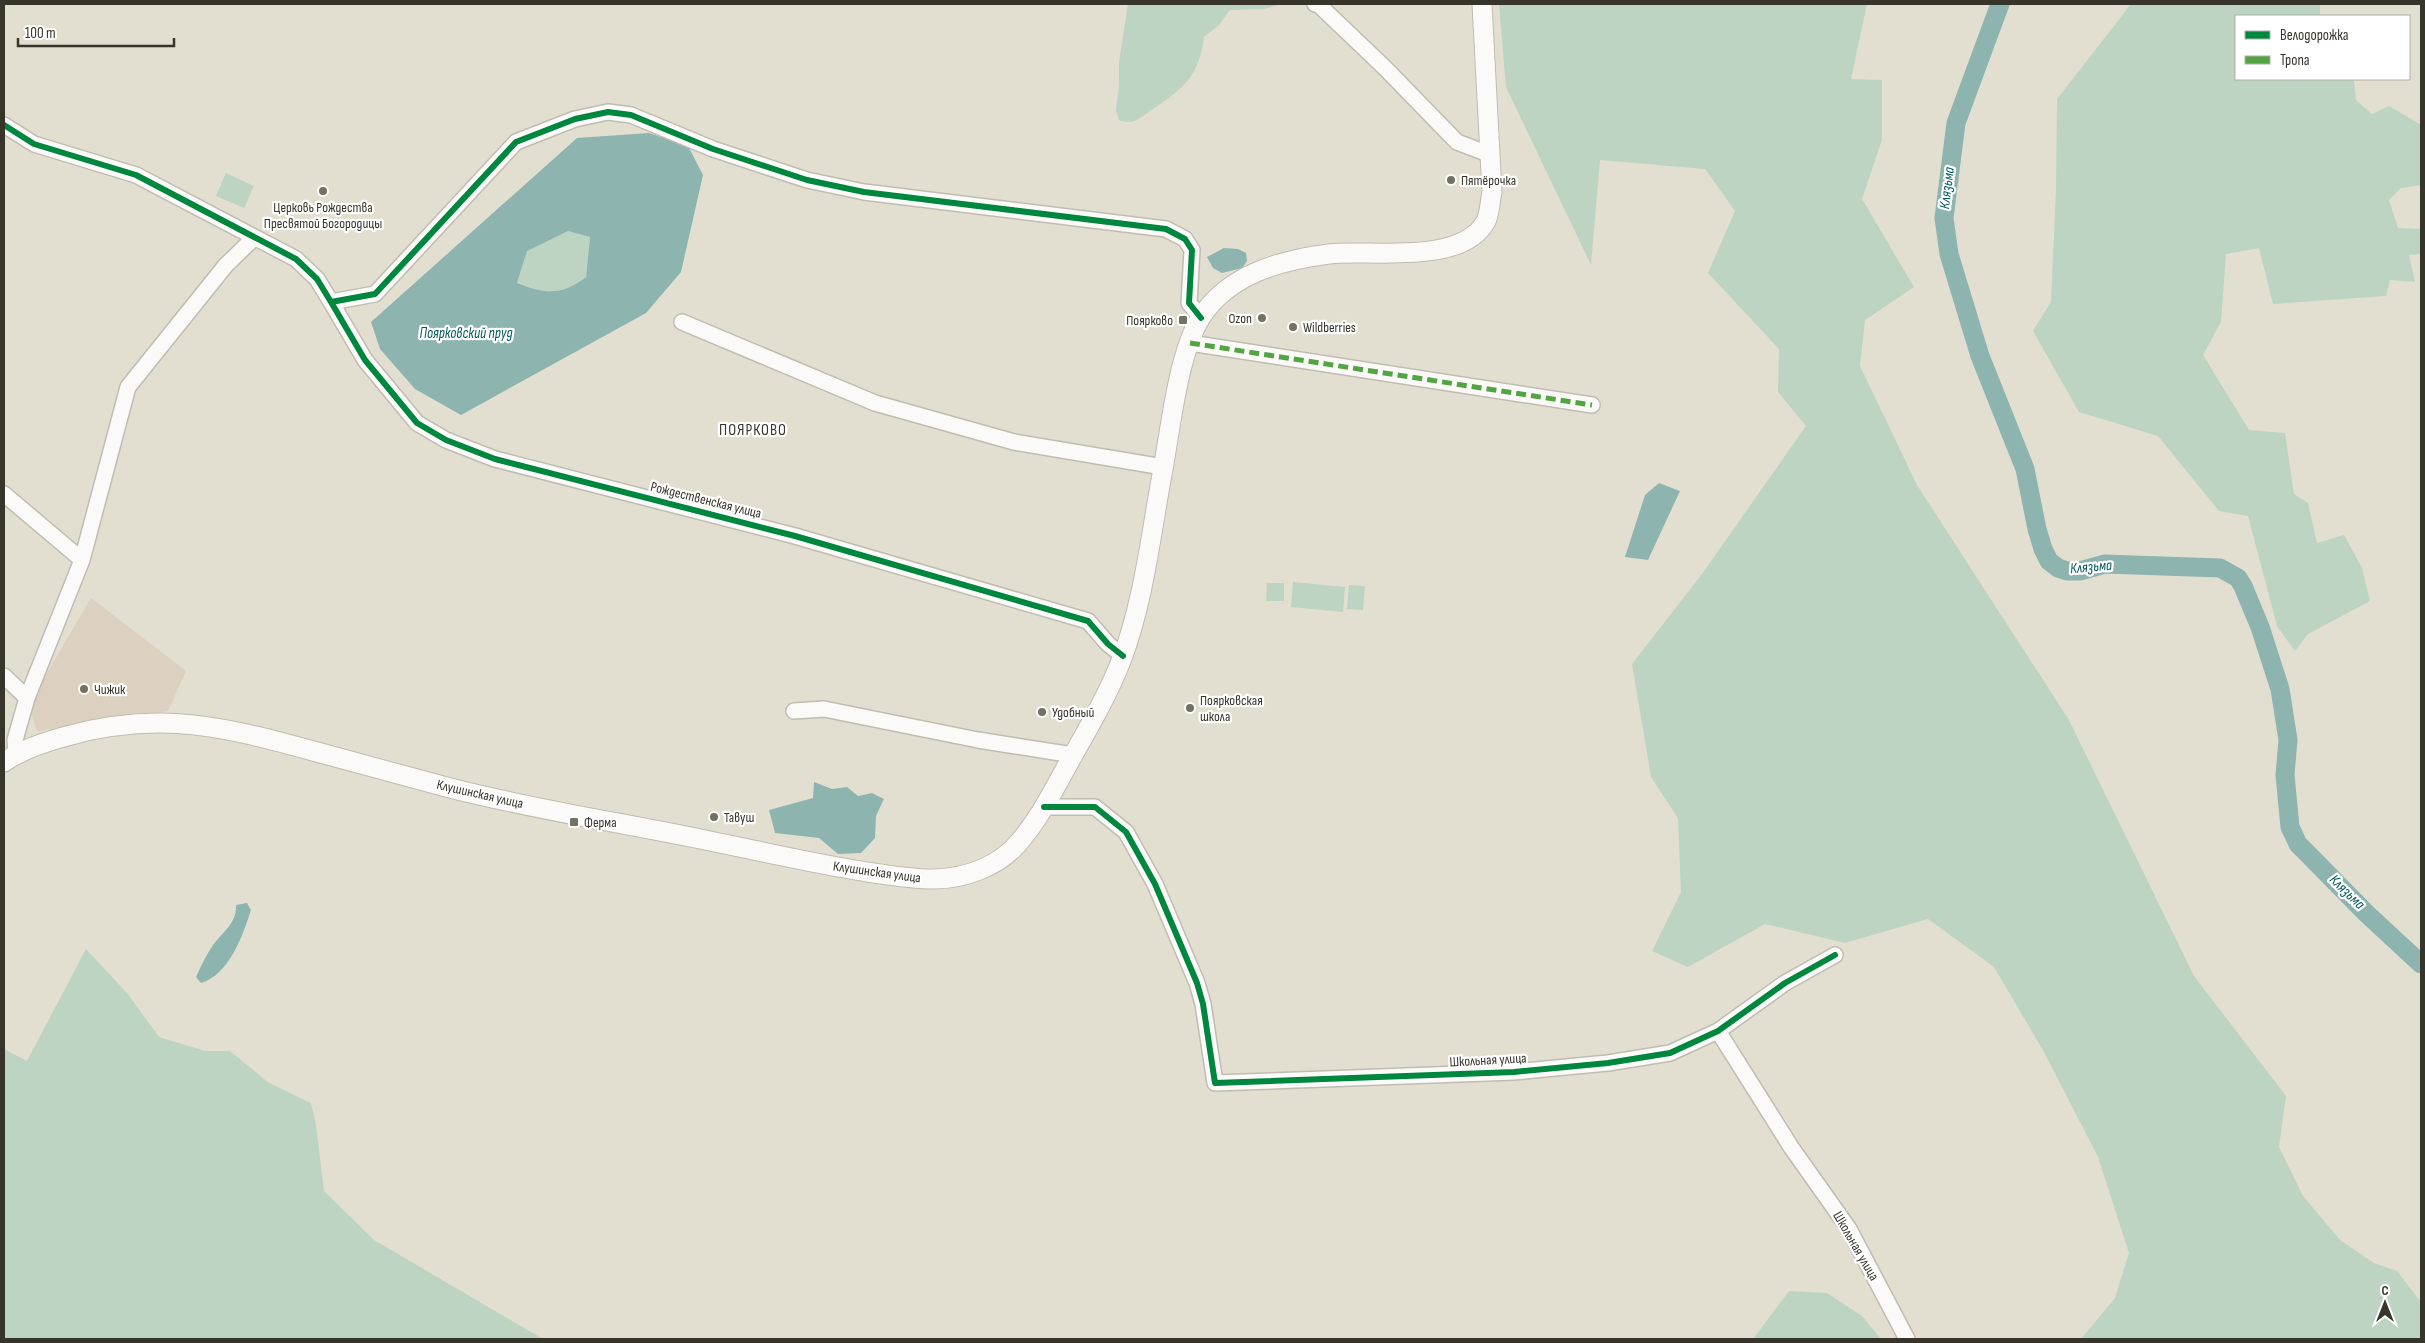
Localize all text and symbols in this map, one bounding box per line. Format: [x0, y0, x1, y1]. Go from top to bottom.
scale bar [18, 15, 174, 47]
legend [2235, 15, 2410, 80]
text: 100 m [25, 24, 56, 43]
text: Велодорожка [2280, 26, 2349, 45]
text: Тропа [2280, 51, 2310, 70]
water label: Клязьма [1935, 166, 1959, 210]
place label: Пятёрочка [1461, 172, 1516, 189]
marker: Пятёрочка [1445, 174, 1457, 186]
marker: Церковь Рождества Пресвятой Богородицы [317, 185, 329, 197]
place label: Церковь Рождества Пресвятой Богородицы [264, 199, 382, 232]
place label: Ozon [1228, 310, 1252, 327]
place label: Поярково [1126, 312, 1173, 329]
marker: Ozon [1256, 312, 1268, 324]
marker: Поярково [1177, 314, 1189, 326]
place label: Wildberries [1303, 319, 1356, 336]
marker: Wildberries [1287, 321, 1299, 333]
water label: Поярковский пруд [420, 324, 512, 343]
district label: ПОЯРКОВО [719, 421, 787, 440]
street label: Рождественская улица [649, 478, 763, 522]
water label: Клязьма [2069, 556, 2113, 578]
place label: Чижик [94, 681, 126, 698]
marker: Чижик [78, 683, 90, 695]
place label: Поярковская школа [1200, 692, 1263, 725]
marker: Поярковская школа [1184, 702, 1196, 714]
place label: Удобный [1052, 704, 1095, 721]
marker: Удобный [1036, 706, 1048, 718]
street label: Клушинская улица [435, 776, 525, 812]
place label: Тавуш [724, 809, 754, 826]
marker: Тавуш [708, 811, 720, 823]
place label: Ферма [584, 814, 617, 831]
marker: Ферма [568, 816, 580, 828]
street label: Клушинская улица [832, 857, 922, 887]
water label: Клязьма [2325, 871, 2369, 913]
street label: Школьная улица [1449, 1049, 1527, 1071]
street label: Школьная улица [1829, 1208, 1883, 1284]
north arrow [2360, 1278, 2410, 1328]
text: С [2381, 1282, 2389, 1299]

